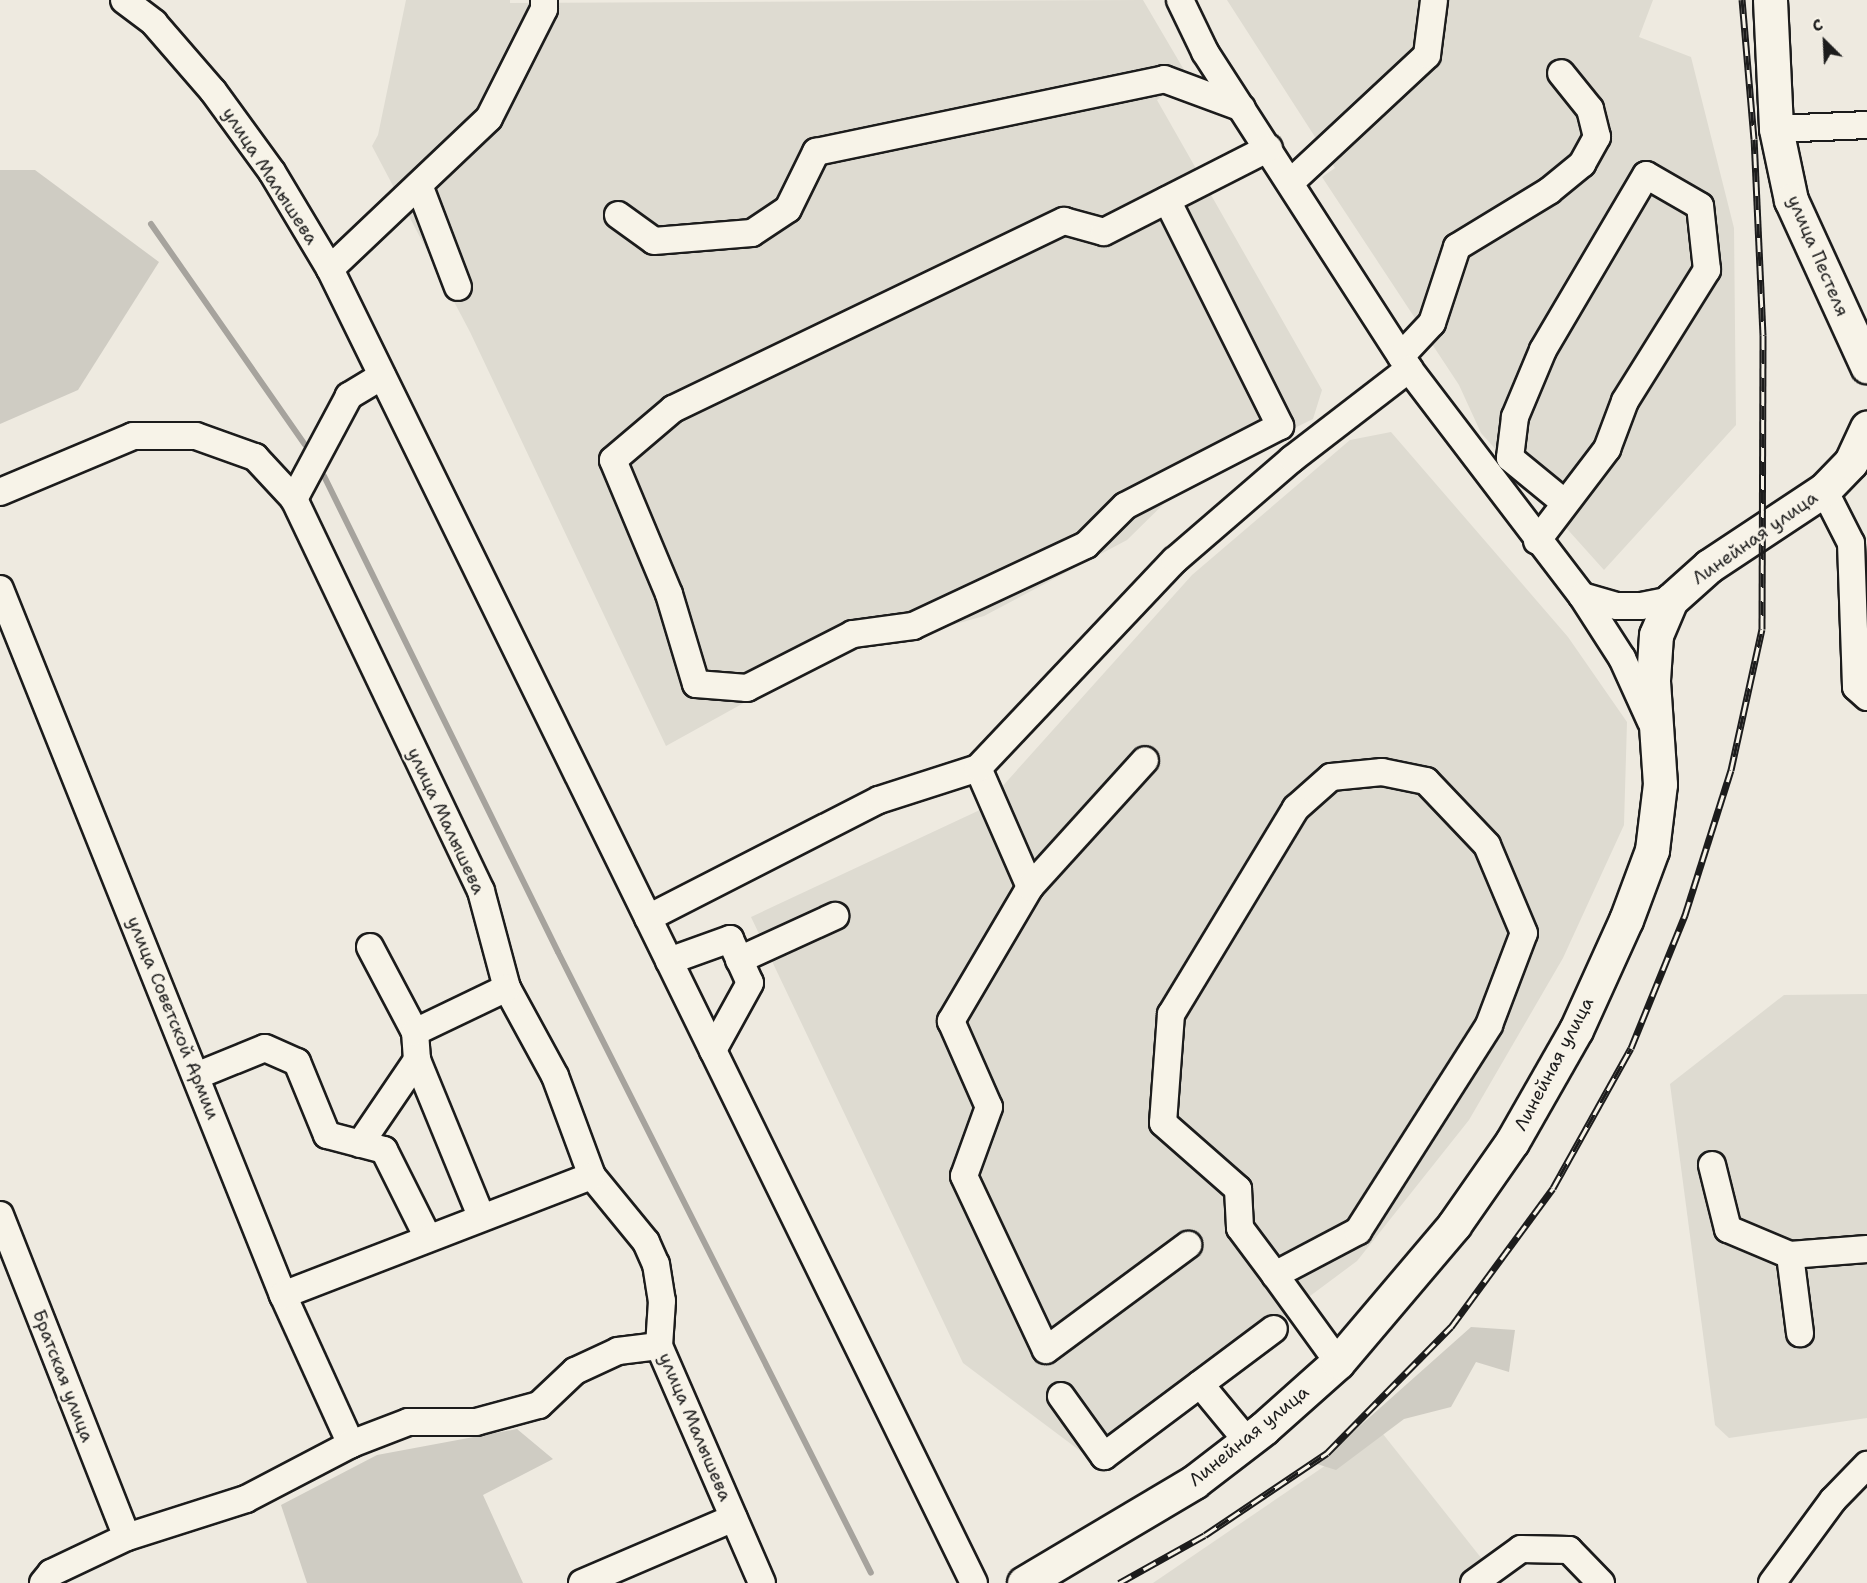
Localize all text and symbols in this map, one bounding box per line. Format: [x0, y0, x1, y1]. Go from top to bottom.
north arrow [1795, 12, 1855, 72]
text: С [1809, 14, 1826, 37]
street label: улица Малышева [218, 103, 322, 249]
street label: улица Пестеля [1783, 192, 1853, 320]
street label: Линейная улица [1688, 487, 1822, 589]
street label: улица Малышева [403, 744, 489, 898]
street label: улица Советской Армии [122, 913, 224, 1123]
street label: Линейная улица [1510, 994, 1598, 1134]
street label: Братская улица [28, 1307, 98, 1445]
street label: улица Малышева [654, 1350, 736, 1504]
street label: Линейная улица [1185, 1381, 1313, 1491]

